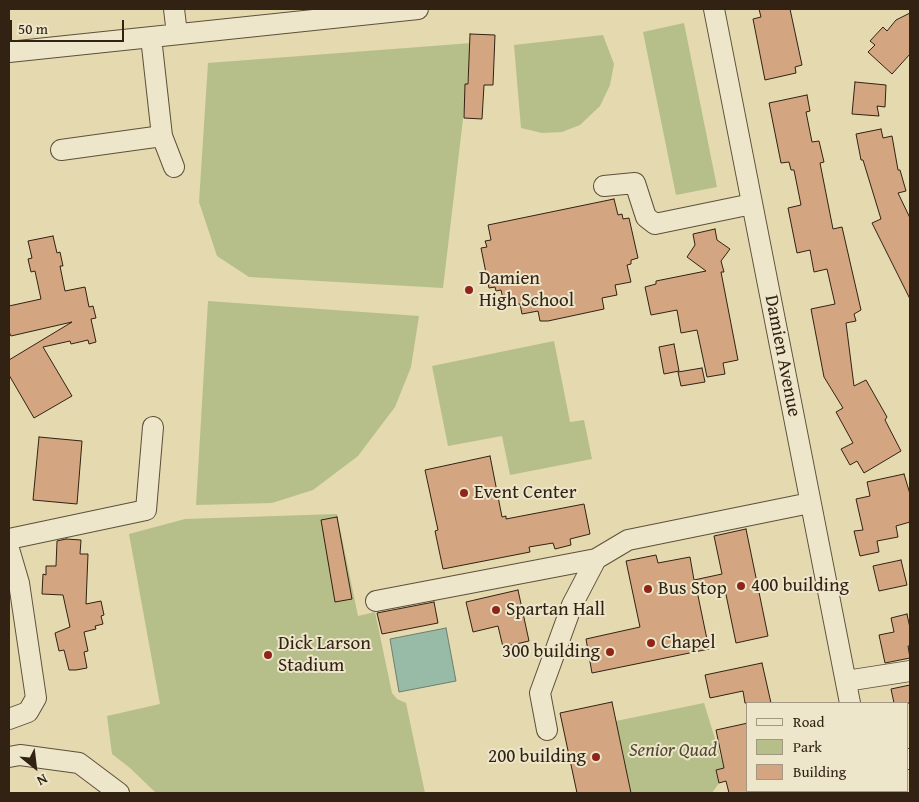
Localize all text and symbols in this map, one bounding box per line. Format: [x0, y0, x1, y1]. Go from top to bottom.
scale bar [12, 10, 126, 42]
text: 50 m [18, 18, 48, 39]
place label: Damien High School [479, 268, 574, 312]
marker: Damien High School [463, 284, 475, 296]
street label: Damien Avenue [759, 293, 805, 419]
place label: Event Center [474, 482, 576, 504]
marker: Event Center [458, 487, 470, 499]
place label: 400 building [751, 575, 849, 597]
place label: Bus Stop [658, 578, 727, 600]
marker: 400 building [735, 580, 747, 592]
marker: Bus Stop [642, 583, 654, 595]
place label: Spartan Hall [506, 599, 605, 621]
marker: Spartan Hall [490, 604, 502, 616]
place label: Chapel [661, 632, 715, 654]
place label: Dick Larson Stadium [278, 633, 371, 677]
marker: Chapel [645, 637, 657, 649]
place label: 300 building [502, 641, 600, 663]
marker: 300 building [604, 646, 616, 658]
marker: Dick Larson Stadium [262, 649, 274, 661]
legend [746, 702, 909, 792]
text: Road [793, 711, 824, 732]
text: Park [793, 736, 822, 757]
park label: Senior Quad [629, 740, 717, 762]
north arrow [10, 742, 60, 792]
place label: 200 building [488, 746, 586, 768]
marker: 200 building [590, 751, 602, 763]
text: Building [793, 761, 846, 782]
text: N [33, 769, 51, 791]

